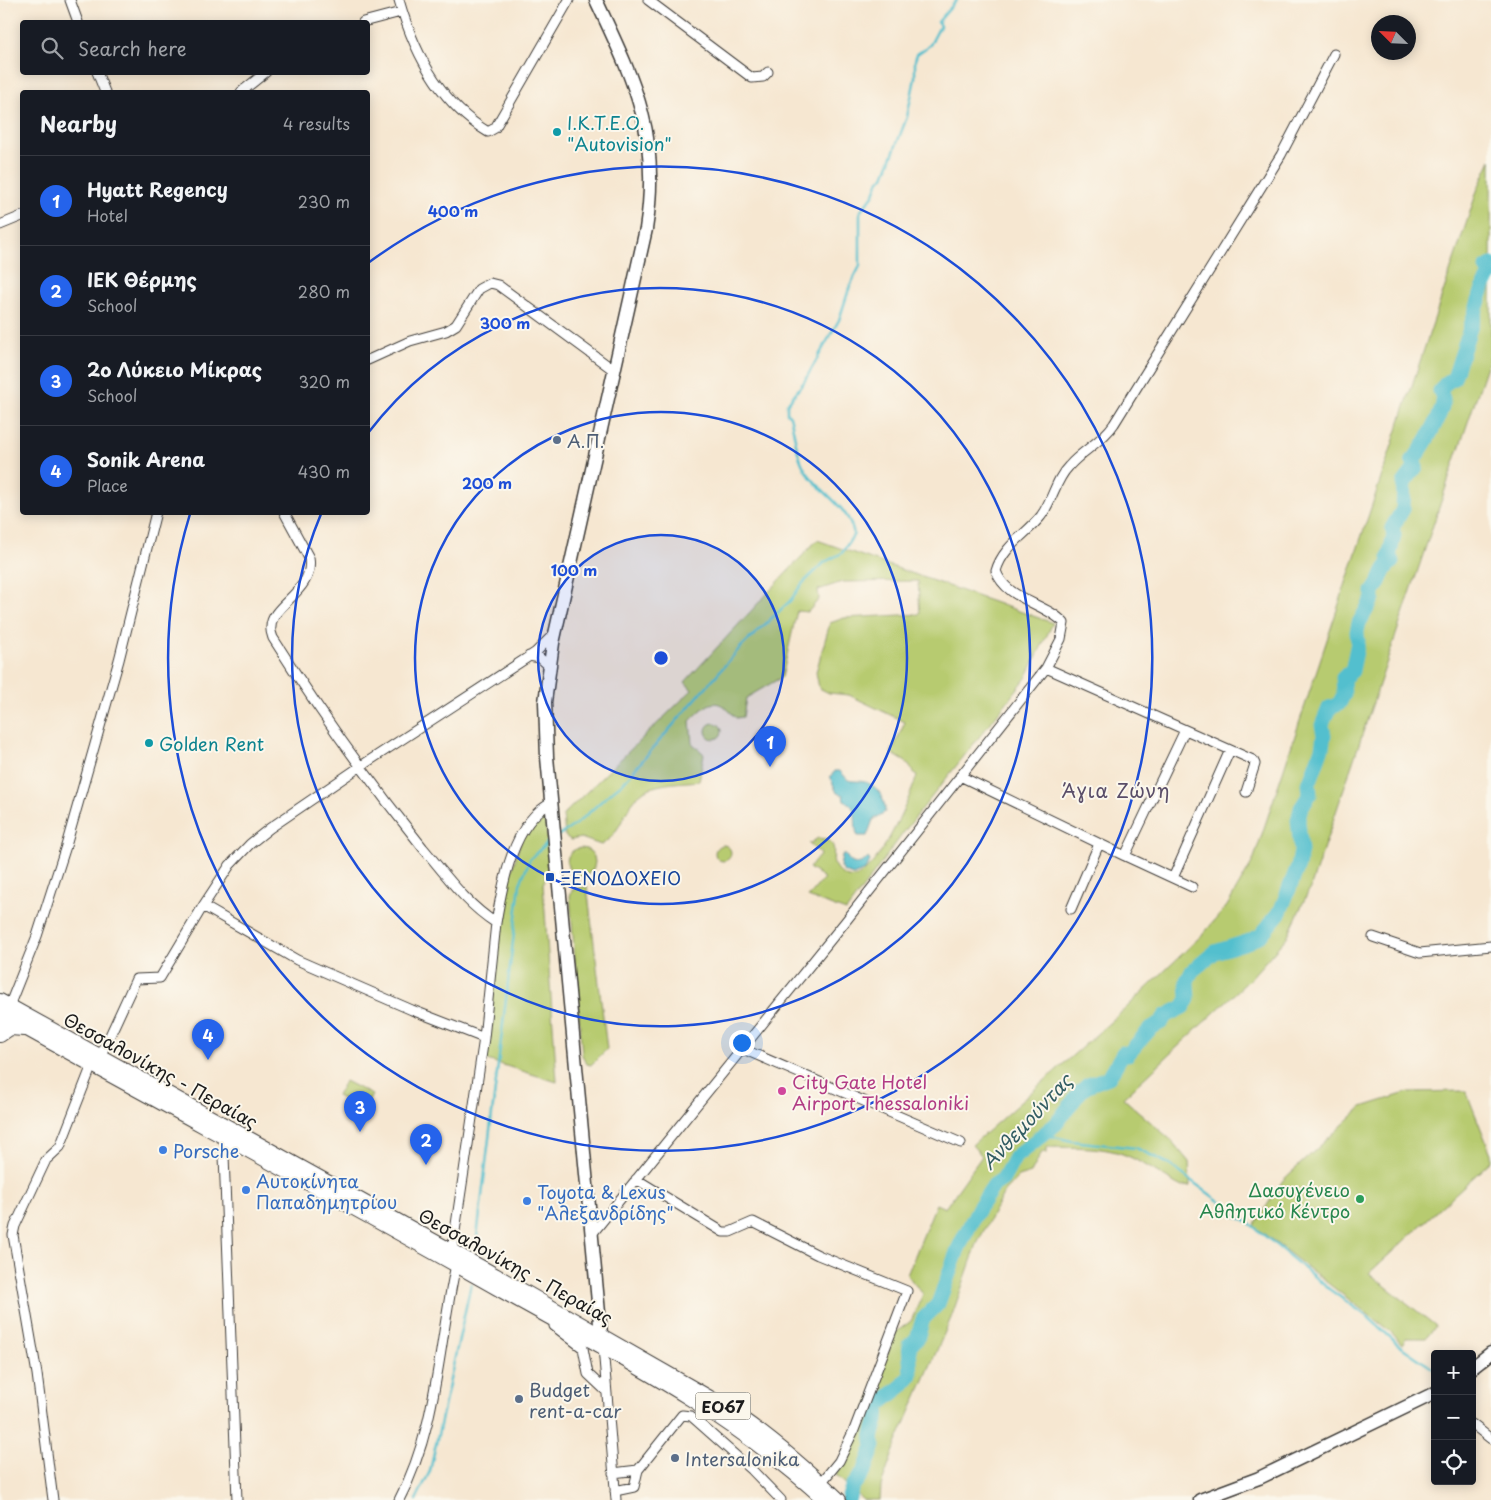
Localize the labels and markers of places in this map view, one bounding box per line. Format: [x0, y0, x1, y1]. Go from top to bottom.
place label: I.Κ.Τ.Ε.Ο. "Autovision" [567, 109, 672, 157]
marker: I.Κ.Τ.Ε.Ο. "Autovision" [551, 126, 563, 138]
place label: Α.Π. [567, 427, 605, 454]
marker: Α.Π. [551, 434, 563, 446]
centre of rings [652, 649, 670, 667]
pin: 1 [754, 726, 786, 767]
place label: Golden Rent [159, 730, 264, 757]
marker: Golden Rent [143, 737, 155, 749]
place label: ΞΕΝΟΔΟΧΕΙΟ [560, 864, 681, 891]
marker: ΞΕΝΟΔΟΧΕΙΟ [544, 871, 556, 883]
pin: 4 [192, 1019, 224, 1060]
place label: City Gate Hotel Airport Thessaloniki [792, 1068, 969, 1116]
marker: City Gate Hotel Airport Thessaloniki [776, 1085, 788, 1097]
pin: 3 [344, 1091, 376, 1132]
pin: 2 [410, 1124, 442, 1165]
place label: Porsche [173, 1137, 239, 1164]
marker: Porsche [157, 1144, 169, 1156]
place label: Αυτοκίνητα Παπαδημητρίου [256, 1167, 397, 1215]
place label: Δασυγένειο Αθλητικό Κέντρο [1199, 1176, 1350, 1224]
place label: Toyota & Lexus "Αλεξανδρίδης" [537, 1178, 674, 1226]
marker: Αυτοκίνητα Παπαδημητρίου [240, 1184, 252, 1196]
marker: Δασυγένειο Αθλητικό Κέντρο [1354, 1193, 1366, 1205]
marker: Toyota & Lexus "Αλεξανδρίδης" [521, 1195, 533, 1207]
place label: Budget rent-a-car [529, 1376, 622, 1424]
marker: Budget rent-a-car [513, 1393, 525, 1405]
place label: Intersalonika [685, 1445, 800, 1472]
marker: Intersalonika [669, 1452, 681, 1464]

